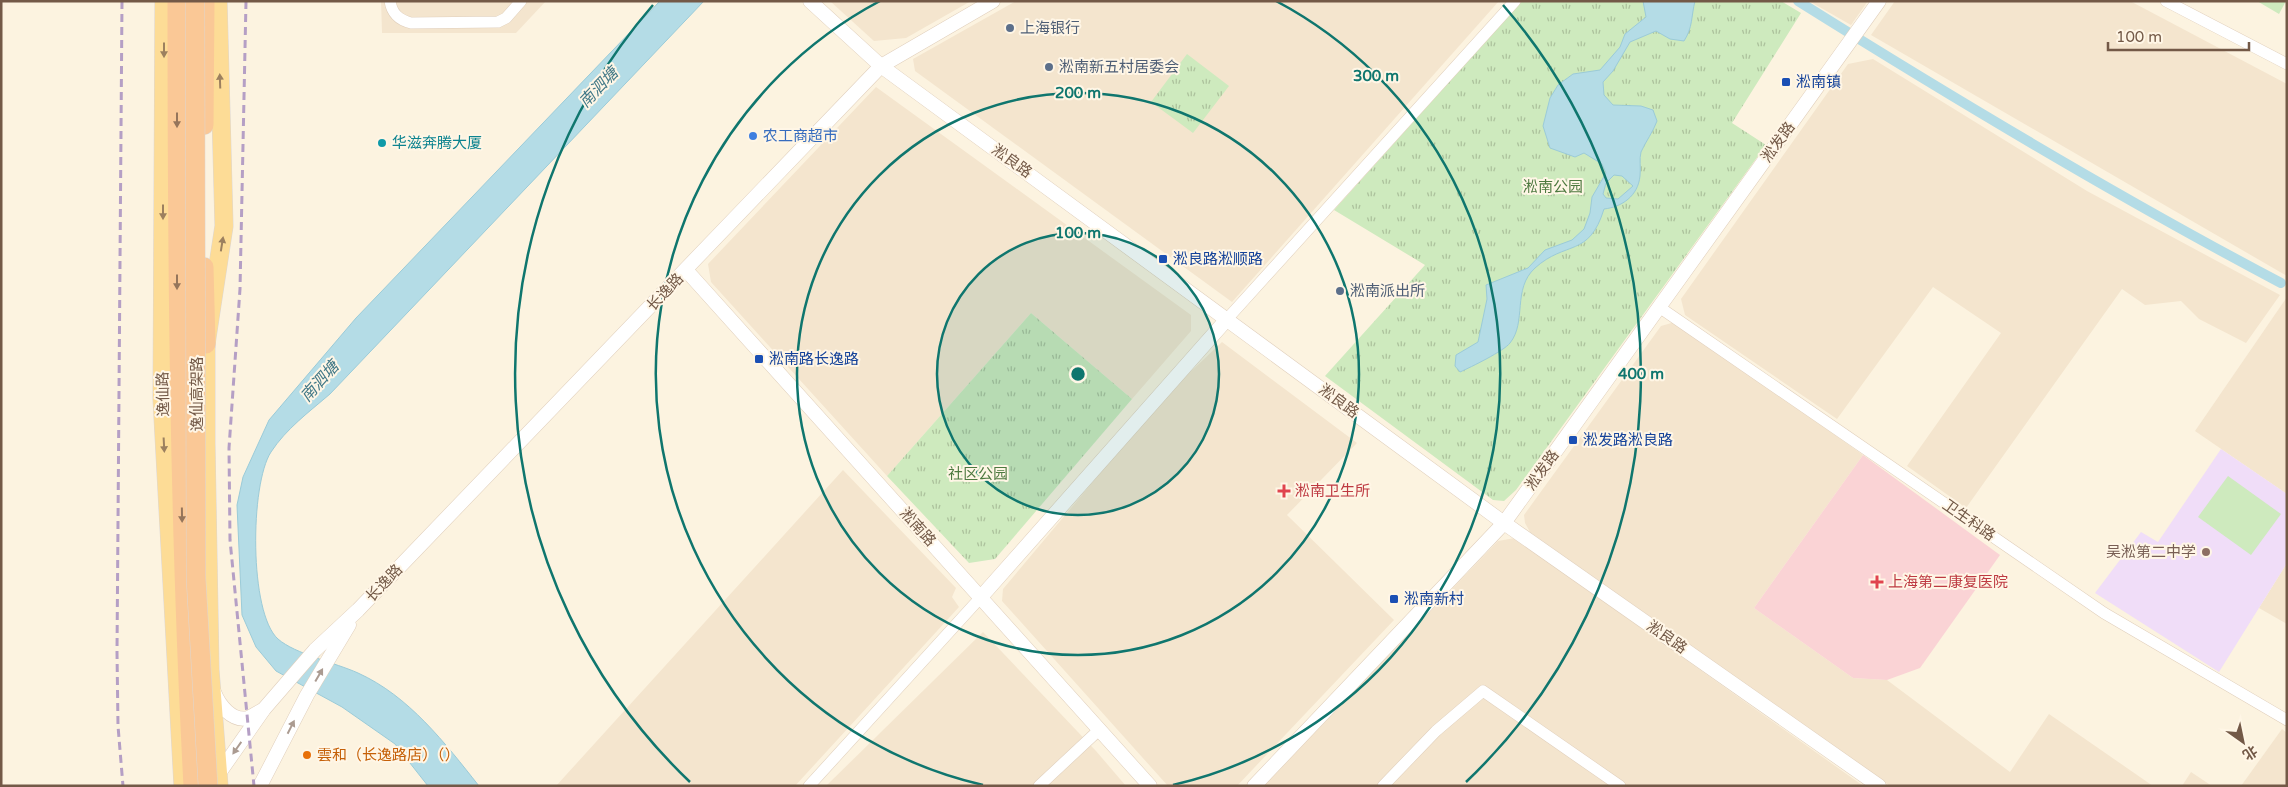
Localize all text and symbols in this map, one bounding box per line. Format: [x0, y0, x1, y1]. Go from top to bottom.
place label: 上海银行 [1020, 19, 1080, 37]
scale bar [2108, 20, 2249, 52]
marker: 上海银行 [1004, 22, 1016, 34]
text: 100 m [2116, 28, 2162, 46]
one-way arrow [160, 42, 168, 58]
place label: 淞南新五村居委会 [1059, 58, 1179, 76]
water label: 南泗塘 [575, 61, 625, 112]
marker: 淞南新五村居委会 [1043, 61, 1055, 73]
text: 300 m [1353, 67, 1399, 85]
one-way arrow [215, 73, 223, 89]
place label: 淞南镇 [1796, 73, 1841, 91]
marker: 淞南镇 [1780, 76, 1792, 88]
text: 200 m [1055, 84, 1101, 102]
one-way arrow [173, 112, 181, 128]
street label: 淞发路 [1757, 119, 1799, 165]
place label: 农工商超市 [763, 127, 838, 145]
marker: 农工商超市 [747, 130, 759, 142]
place label: 华滋奔腾大厦 [392, 134, 482, 152]
marker: 华滋奔腾大厦 [376, 137, 388, 149]
street label: 淞良路 [989, 140, 1035, 182]
park label: 淞南公园 [1523, 178, 1583, 196]
one-way arrow [159, 205, 167, 221]
text: 100 m [1055, 224, 1101, 242]
one-way arrow [218, 235, 226, 251]
place label: 淞良路淞顺路 [1173, 250, 1263, 268]
marker: 淞良路淞顺路 [1157, 253, 1169, 265]
street label: 长逸路 [643, 270, 687, 314]
one-way arrow [173, 275, 181, 291]
place label: 淞南派出所 [1350, 282, 1425, 300]
marker: 淞南派出所 [1334, 285, 1346, 297]
place label: 淞南路长逸路 [769, 350, 859, 368]
marker: 淞南路长逸路 [753, 353, 765, 365]
water label: 南泗塘 [296, 355, 345, 406]
street label: 逸仙高架路 [188, 356, 206, 432]
centre of rings [1069, 365, 1087, 383]
text: 400 m [1618, 365, 1664, 383]
street label: 逸仙路 [154, 371, 172, 417]
street label: 淞良路 [1316, 380, 1362, 422]
place label: 淞发路淞良路 [1583, 431, 1673, 449]
marker: 淞发路淞良路 [1567, 434, 1579, 446]
one-way arrow [161, 437, 169, 453]
street label: 淞发路 [1521, 447, 1563, 493]
park label: 社区公园 [948, 465, 1008, 483]
place label: 淞南卫生所 [1295, 482, 1370, 500]
marker: 淞南卫生所 [1277, 484, 1291, 498]
street label: 卫生科路 [1939, 495, 1999, 545]
street label: 淞南路 [896, 504, 940, 550]
one-way arrow [178, 507, 186, 523]
place label: 吴淞第二中学 [2106, 543, 2196, 561]
marker: 吴淞第二中学 [2200, 546, 2212, 558]
street label: 长逸路 [362, 561, 406, 605]
place label: 上海第二康复医院 [1888, 573, 2008, 591]
marker: 上海第二康复医院 [1870, 575, 1884, 589]
place label: 淞南新村 [1404, 590, 1464, 608]
marker: 淞南新村 [1388, 593, 1400, 605]
street label: 淞良路 [1643, 617, 1691, 657]
one-way arrow [315, 668, 324, 681]
north arrow [2218, 717, 2268, 767]
one-way arrow [287, 720, 295, 734]
one-way arrow [232, 741, 242, 755]
text: 北 [2239, 742, 2260, 763]
place label: 雲和（长逸路店）（） [317, 746, 460, 764]
marker: 雲和（长逸路店）（） [301, 749, 313, 761]

